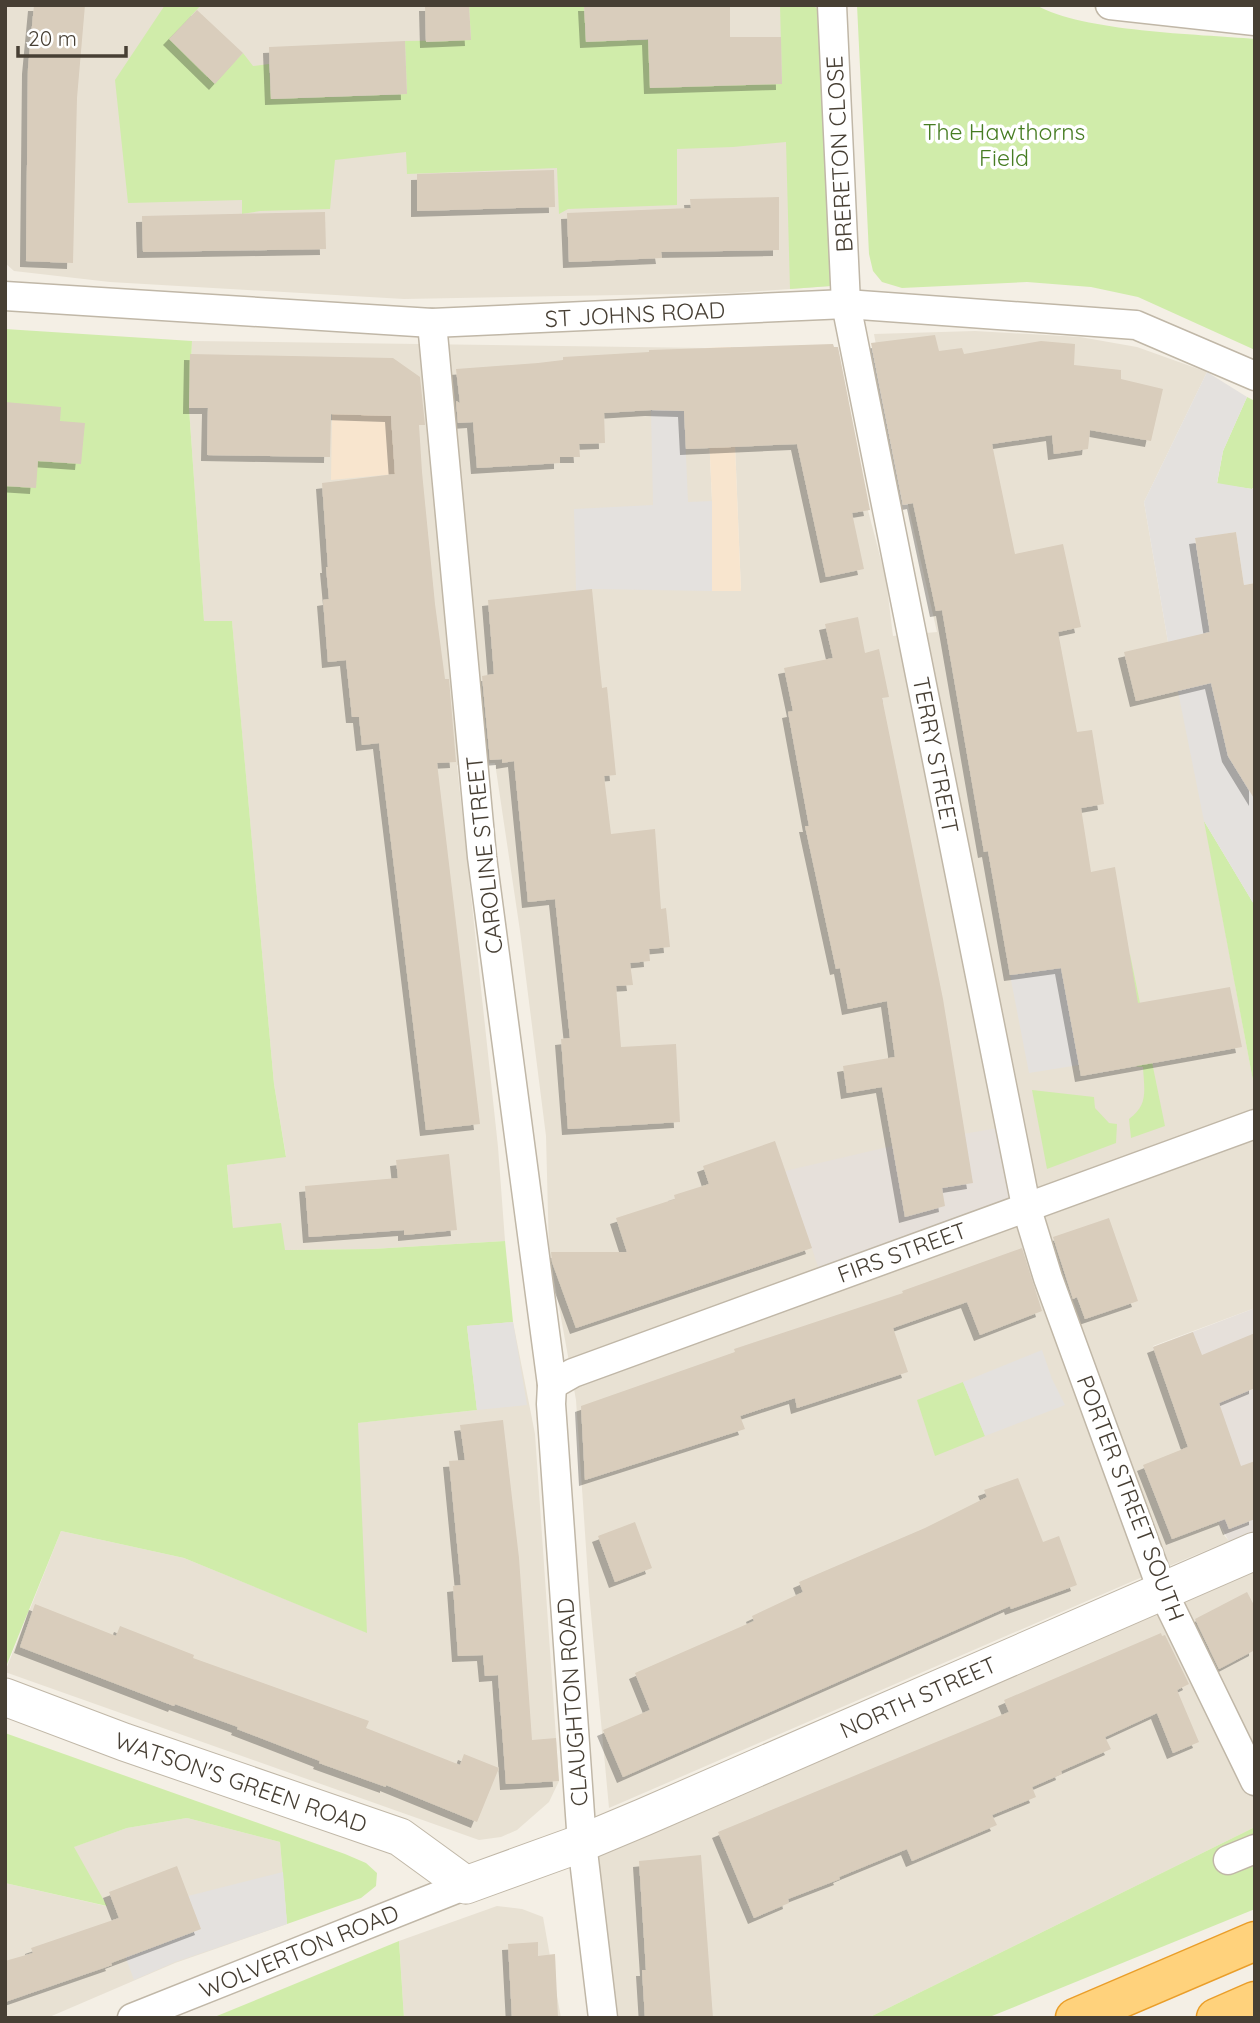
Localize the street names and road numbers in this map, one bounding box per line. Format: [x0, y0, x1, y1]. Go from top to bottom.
street label: BRERETON CLOSE [819, 55, 859, 253]
street label: ST JOHNS ROAD [544, 295, 726, 333]
street label: TERRY STREET [907, 674, 965, 836]
street label: CAROLINE STREET [459, 754, 509, 955]
street label: FIRS STREET [833, 1215, 971, 1289]
street label: PORTER STREET SOUTH [1071, 1371, 1191, 1625]
street label: CLAUGHTON ROAD [550, 1597, 594, 1807]
street label: NORTH STREET [835, 1649, 1001, 1744]
street label: WATSON'S GREEN ROAD [111, 1725, 371, 1839]
street label: WOLVERTON ROAD [195, 1898, 403, 2004]

